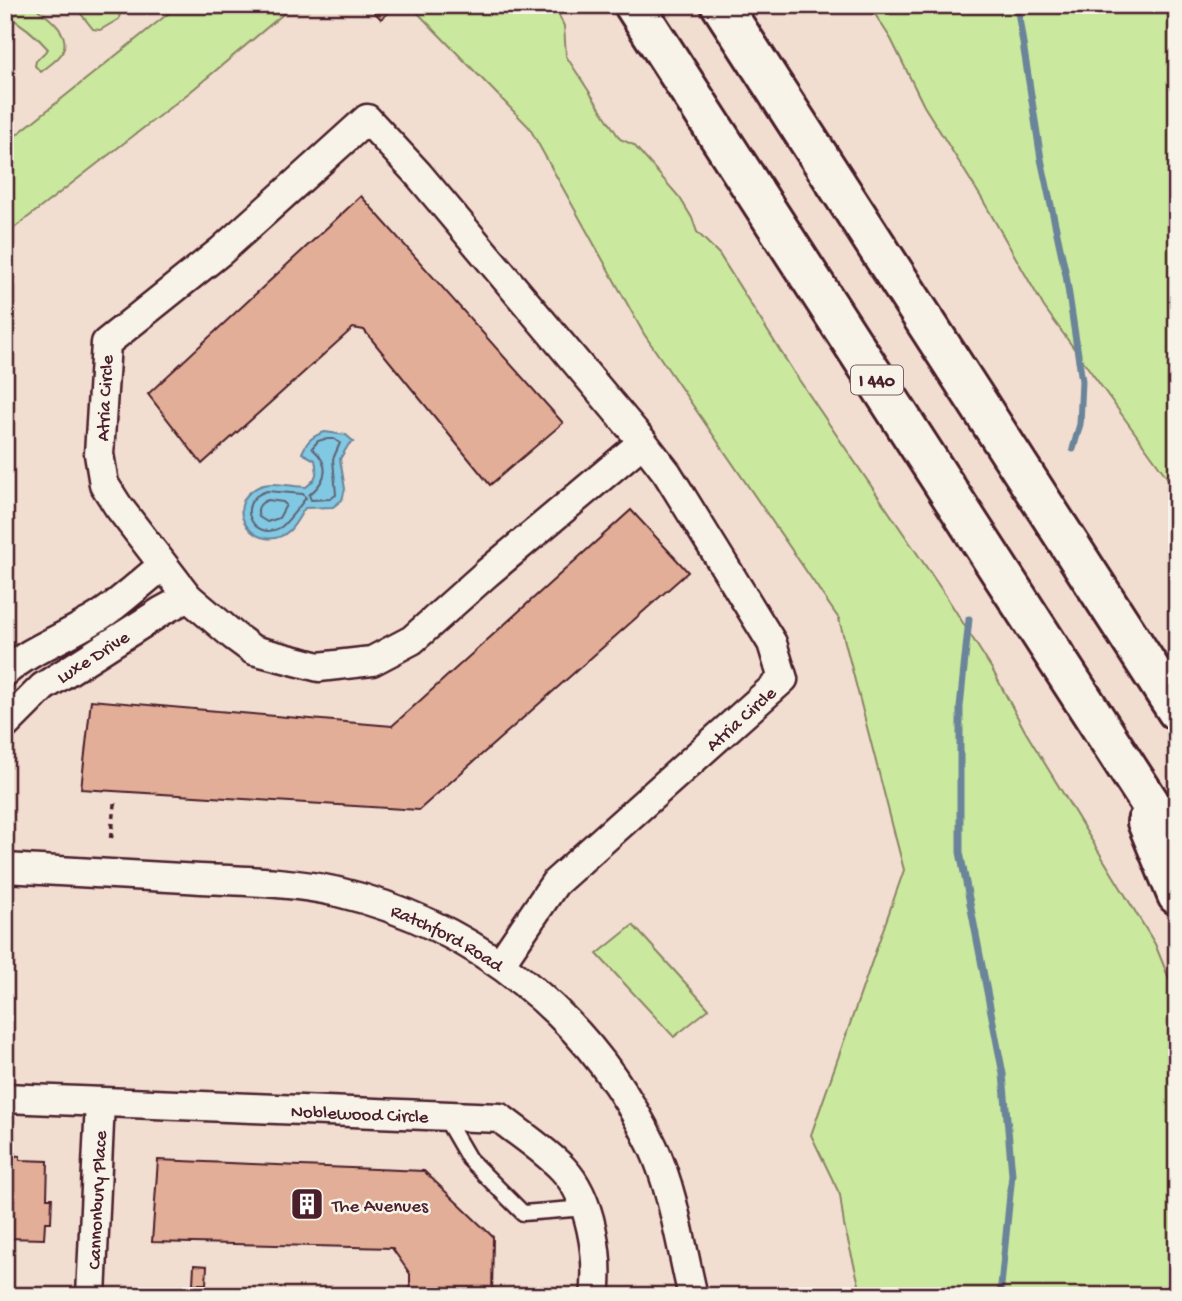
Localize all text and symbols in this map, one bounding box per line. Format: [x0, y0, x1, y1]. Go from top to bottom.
street label: Atria Circle [93, 354, 120, 442]
road number: I 440 [851, 366, 903, 394]
street label: Luxe Drive [53, 627, 135, 690]
street label: Atria Circle [702, 683, 782, 758]
street label: Ratchford Road [387, 901, 508, 980]
street label: Noblewood Circle [290, 1102, 429, 1130]
street label: Cannonbury Place [84, 1130, 114, 1270]
building icon: The Avenues [288, 1185, 326, 1223]
place label: The Avenues [331, 1196, 429, 1219]

